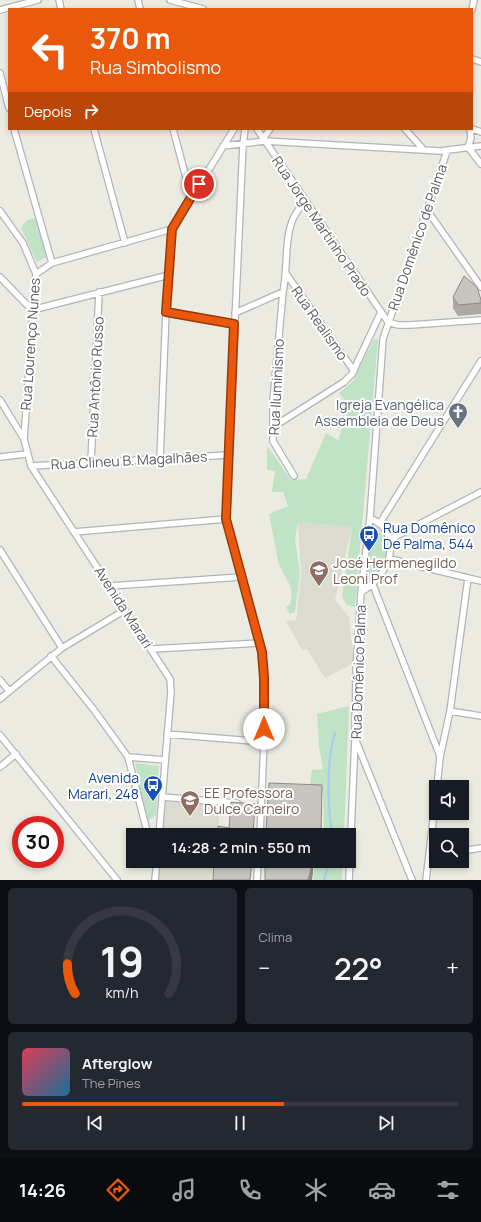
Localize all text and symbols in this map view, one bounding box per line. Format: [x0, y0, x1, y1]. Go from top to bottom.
text: 370 m [90, 19, 170, 57]
icon: left [24, 24, 76, 76]
text: Rua Simbolismo [90, 55, 221, 79]
icon: right [80, 100, 102, 122]
text: Depois [24, 101, 72, 122]
street label: Rua Jorge Martinho Prado [268, 152, 376, 300]
street label: Rua Domênico de Palma [383, 161, 451, 313]
pin [182, 167, 216, 201]
icon: arrive [188, 173, 210, 195]
street label: Rua Lourenço Nunes [16, 277, 44, 411]
street label: Rua Realismo [287, 282, 353, 364]
street label: Rua Antônio Russo [82, 316, 108, 438]
street label: Rua Iluminismo [264, 338, 288, 436]
place label: Igreja Evangélica Assembleia de Deus [314, 395, 444, 430]
church icon: Igreja Evangélica Assembleia de Deus [447, 401, 469, 429]
street label: Rua Clineu B. Magalhães [50, 446, 208, 474]
place label: Rua Domênico De Palma, 544 [383, 518, 476, 553]
bus stop icon: Rua Domênico De Palma, 544 [358, 524, 380, 552]
place label: José Hermenegildo Leoni Prof [333, 553, 457, 588]
school or university icon: José Hermenegildo Leoni Prof [308, 559, 330, 587]
street label: Avenida Marari [90, 562, 158, 652]
street label: Rua Domênico Palma [346, 605, 370, 739]
position arrow [243, 708, 285, 750]
place label: Avenida Marari, 248 [68, 768, 139, 803]
bus stop icon: Avenida Marari, 248 [142, 774, 164, 802]
map controls [429, 780, 469, 868]
button: sound [429, 780, 469, 820]
place label: EE Professora Dulce Carneiro [204, 783, 299, 818]
school or university icon: EE Professora Dulce Carneiro [179, 789, 201, 817]
speed limit sign: 30 [12, 816, 64, 868]
button: search [429, 828, 469, 868]
text: 14:28 · 2 min · 550 m [171, 837, 311, 858]
text: Clima [259, 928, 292, 946]
text: 19 [100, 933, 144, 989]
text: 22° [334, 948, 383, 989]
text: − [259, 953, 270, 983]
text: + [446, 953, 459, 983]
text: km/h [106, 983, 139, 1002]
text: Afterglow [82, 1053, 153, 1074]
text: The Pines [82, 1074, 141, 1092]
icon: previous [84, 1112, 106, 1134]
icon: pause [229, 1112, 251, 1134]
icon: next [375, 1112, 397, 1134]
icon: directions [104, 1176, 132, 1204]
icon: music [170, 1176, 198, 1204]
icon: phone [236, 1176, 264, 1204]
icon: climate [302, 1176, 330, 1204]
icon: car [368, 1176, 396, 1204]
icon: filters [434, 1176, 462, 1204]
text: 14:26 [19, 1178, 66, 1202]

